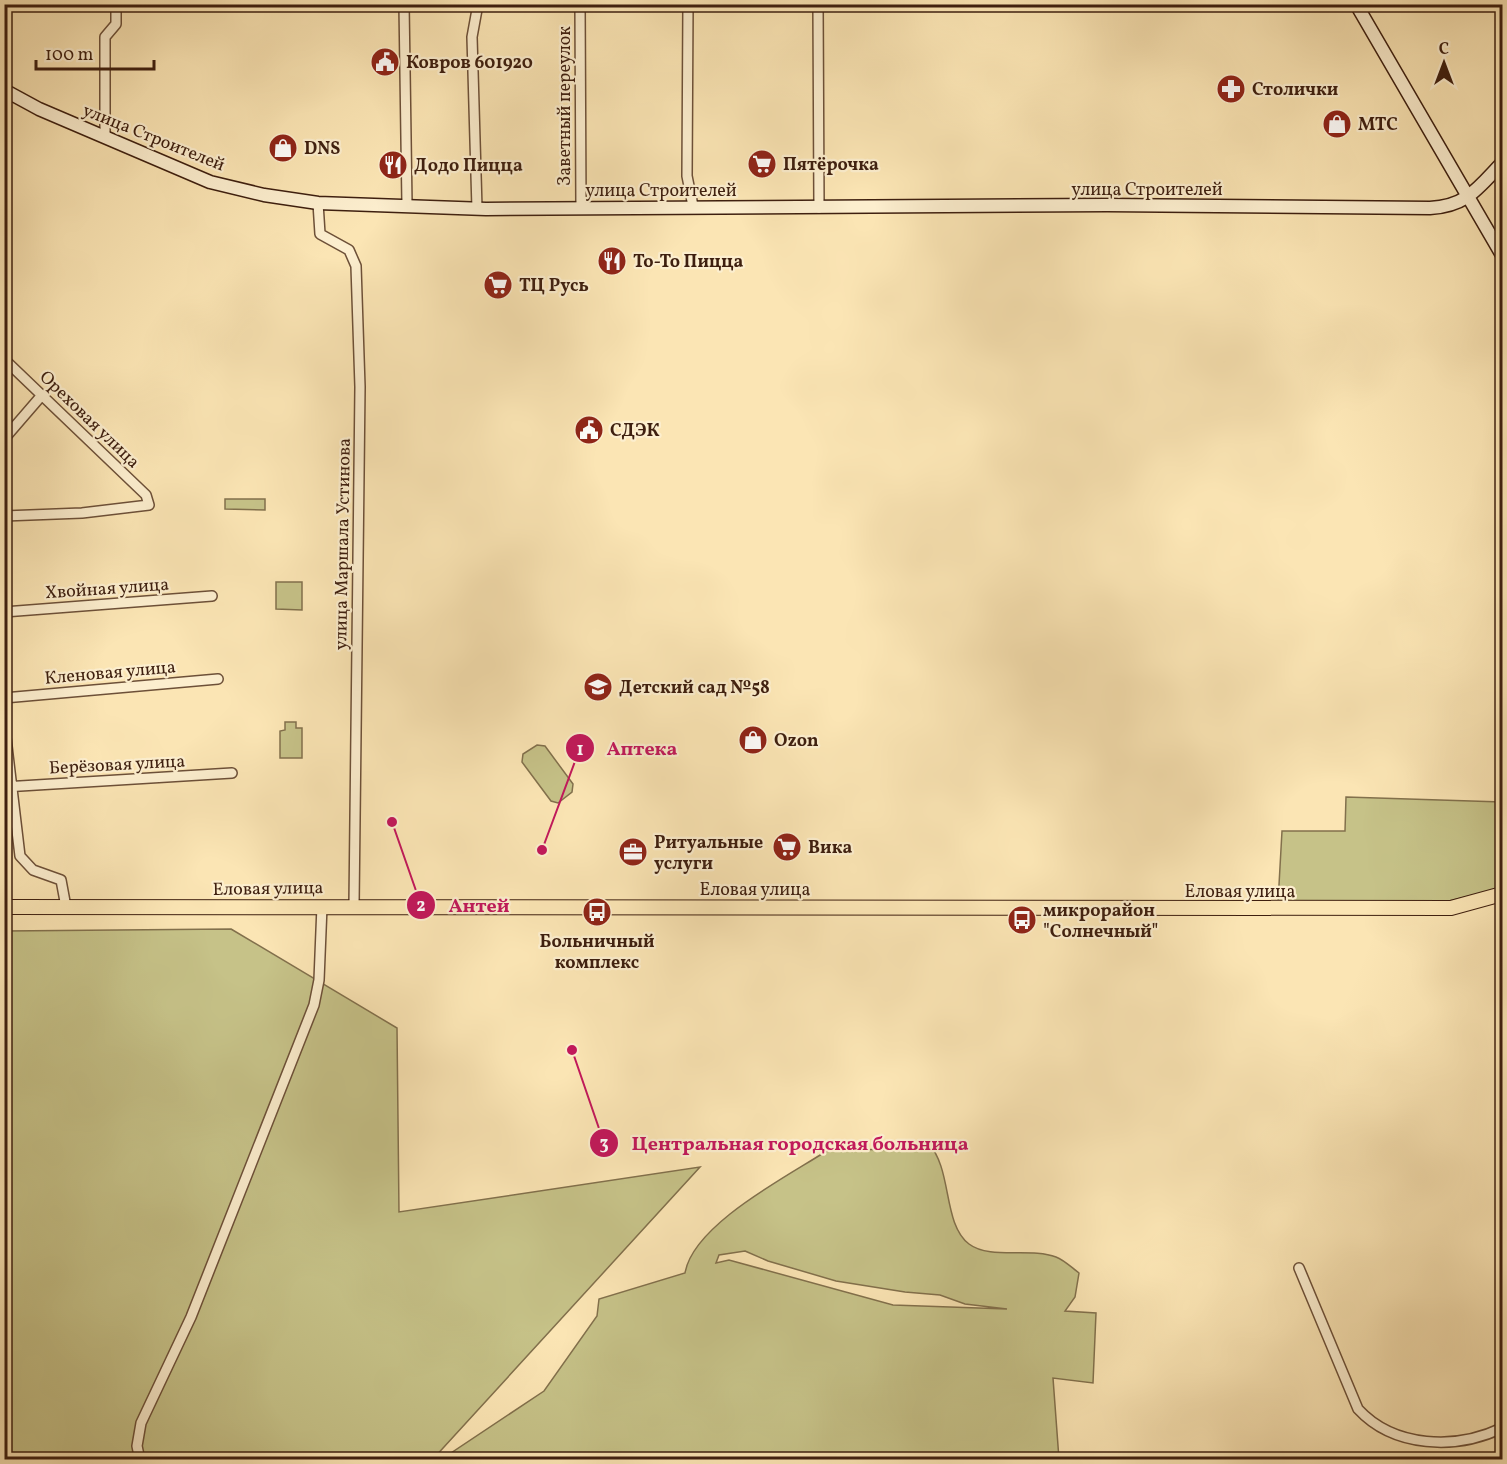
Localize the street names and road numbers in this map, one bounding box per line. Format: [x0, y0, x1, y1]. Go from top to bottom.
street label: Заветный переулок [553, 26, 578, 186]
street label: улица Строителей [79, 98, 228, 178]
street label: улица Строителей [1071, 178, 1223, 203]
street label: улица Строителей [585, 179, 737, 204]
street label: Ореховая улица [33, 366, 145, 475]
street label: улица Маршала Устинова [329, 438, 358, 650]
street label: Хвойная улица [44, 573, 170, 606]
street label: Кленовая улица [43, 655, 177, 692]
street label: Берёзовая улица [48, 749, 186, 782]
street label: Еловая улица [212, 876, 324, 903]
street label: Еловая улица [700, 878, 810, 903]
street label: Еловая улица [1185, 880, 1295, 905]

